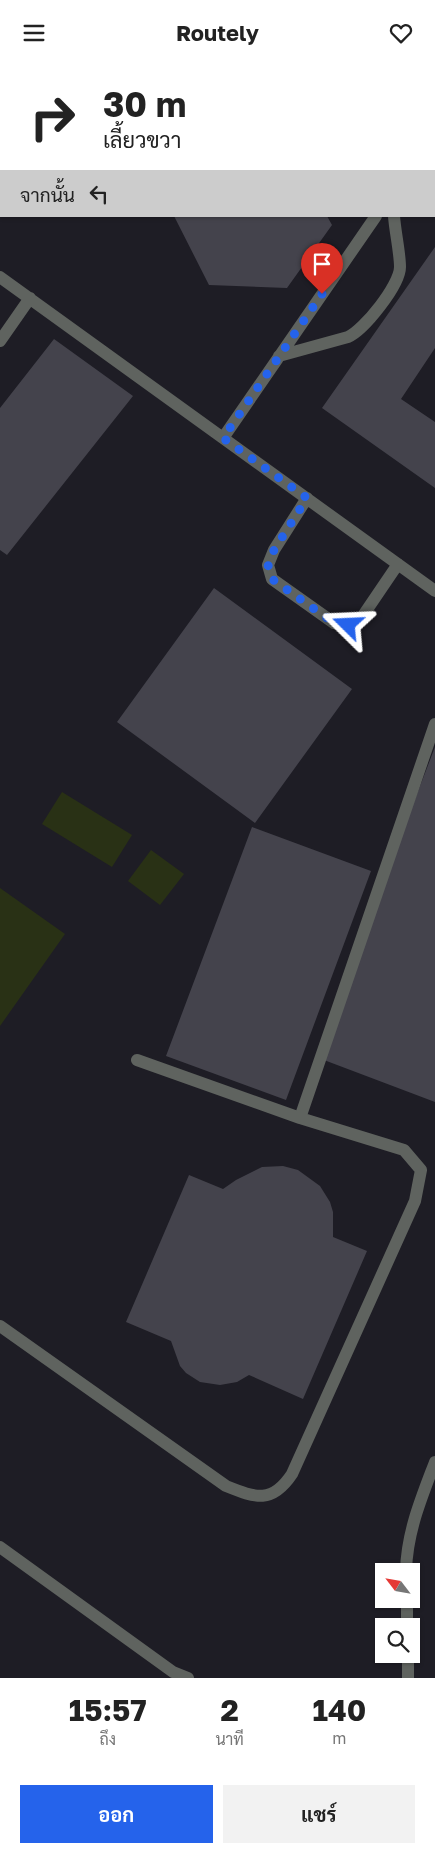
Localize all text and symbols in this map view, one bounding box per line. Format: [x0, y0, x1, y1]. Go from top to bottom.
icon: menu [20, 19, 48, 47]
text: Routely [176, 19, 259, 46]
icon: heart [387, 19, 415, 47]
text: 30 m [103, 83, 186, 125]
icon: right [20, 85, 85, 150]
text: เลี้ยวขวา [103, 126, 181, 153]
icon: left [85, 180, 113, 208]
text: จากนั้น [20, 183, 75, 206]
pin [301, 243, 343, 294]
icon: arrive [308, 250, 336, 278]
position arrow [321, 598, 373, 650]
north arrow [375, 1563, 420, 1607]
map controls [375, 1563, 420, 1663]
button: search [375, 1618, 420, 1663]
text: 15:57 [69, 1692, 147, 1728]
text: 2 [220, 1692, 239, 1728]
text: 140 [313, 1692, 366, 1728]
text: m [332, 1728, 347, 1748]
text: ถึง [99, 1729, 116, 1749]
text: นาที [215, 1729, 244, 1749]
button: ออก [20, 1785, 213, 1843]
button: แชร์ [223, 1785, 415, 1843]

